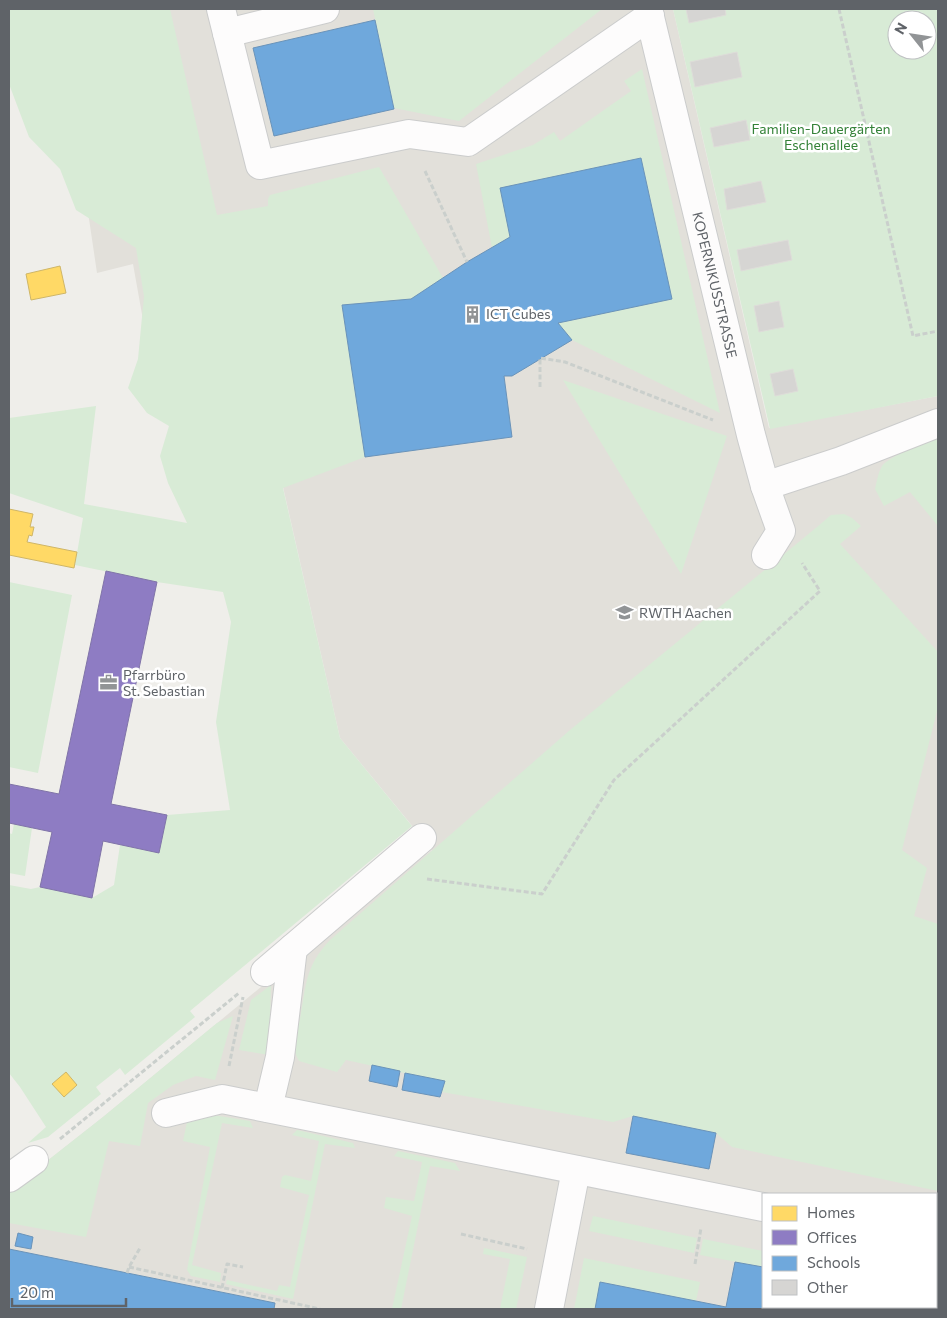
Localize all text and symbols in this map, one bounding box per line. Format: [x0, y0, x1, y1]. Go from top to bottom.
north arrow [887, 10, 937, 60]
text: N [890, 19, 910, 37]
park label: Familien-Dauergärten Eschenallee [751, 120, 891, 153]
street label: KOPERNIKUSSTRASSE [689, 210, 741, 360]
building icon: ICT Cubes [462, 304, 482, 324]
place label: ICT Cubes [486, 305, 551, 322]
school or university icon: RWTH Aachen [615, 603, 635, 623]
place label: RWTH Aachen [639, 604, 732, 621]
place label: Pfarrbüro St. Sebastian [123, 666, 205, 699]
office icon: Pfarrbüro St. Sebastian [99, 673, 119, 693]
legend [762, 1193, 937, 1308]
text: Homes [807, 1203, 855, 1221]
text: Offices [807, 1228, 857, 1246]
text: Schools [807, 1253, 861, 1271]
scale bar [12, 1276, 126, 1308]
text: Other [807, 1278, 848, 1296]
text: 20 m [20, 1283, 54, 1301]

